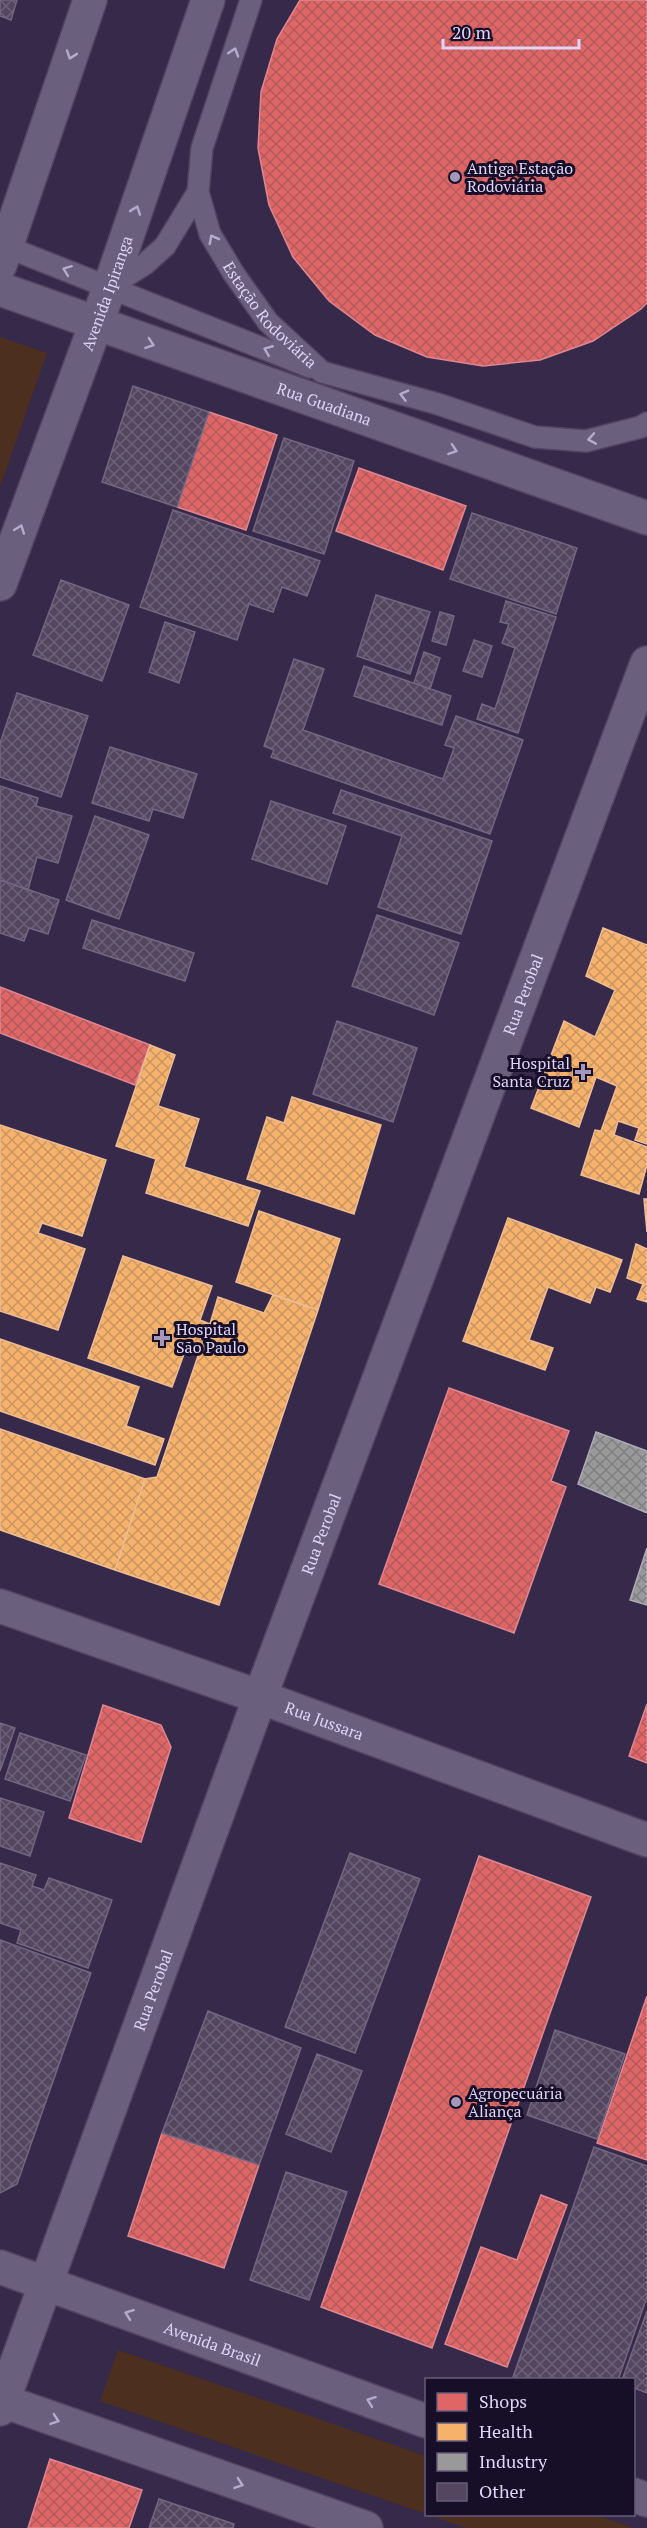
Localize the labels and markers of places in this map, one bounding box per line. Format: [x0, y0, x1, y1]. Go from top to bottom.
place label: Antiga Estação Rodoviária [467, 157, 573, 197]
marker: Antiga Estação Rodoviária [448, 170, 462, 184]
place label: Hospital Santa Cruz [492, 1052, 570, 1092]
marker: Hospital Santa Cruz [574, 1063, 592, 1081]
place label: Hospital São Paulo [176, 1318, 246, 1358]
marker: Hospital São Paulo [153, 1329, 171, 1347]
place label: Agropecuária Aliança [468, 2082, 563, 2122]
marker: Agropecuária Aliança [449, 2095, 463, 2109]

